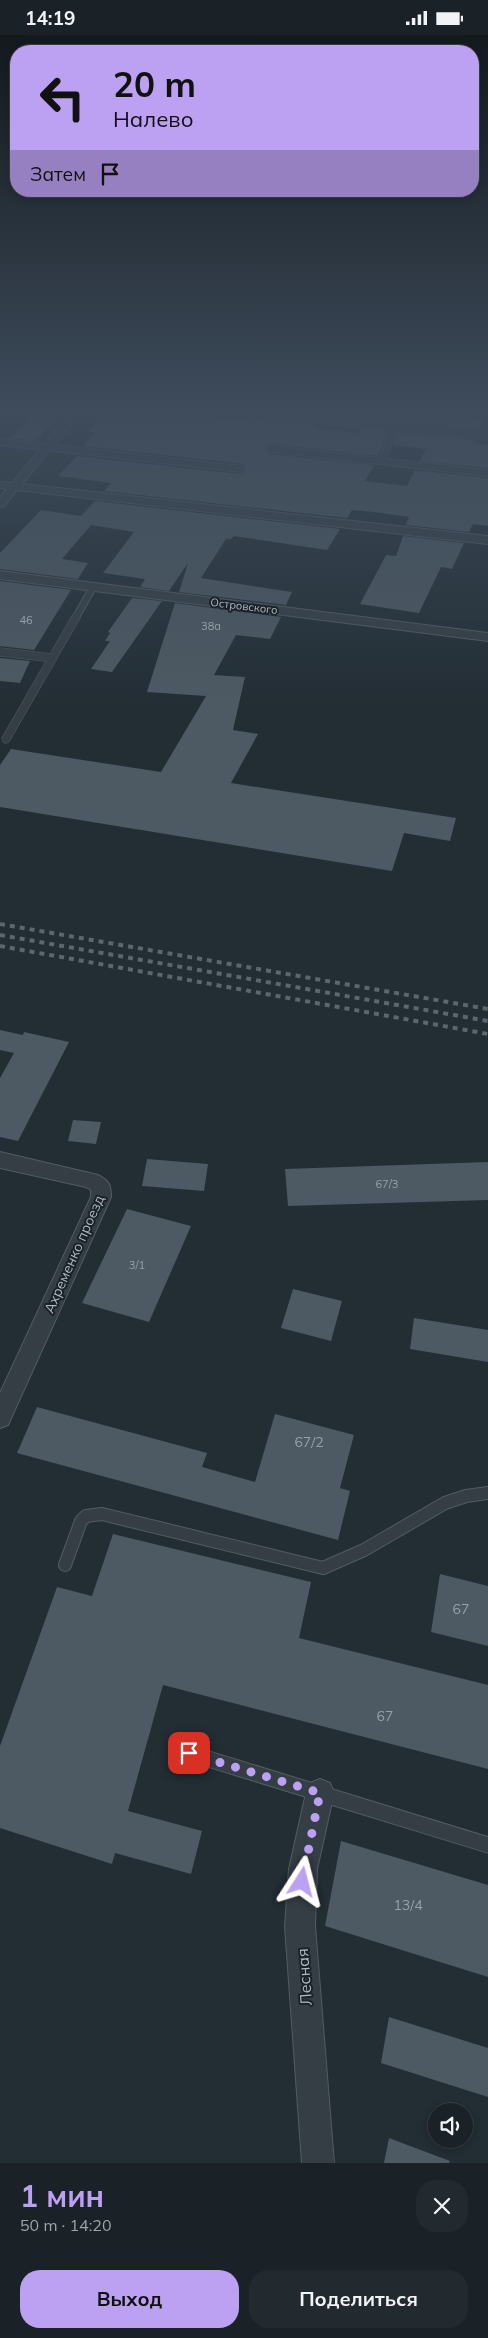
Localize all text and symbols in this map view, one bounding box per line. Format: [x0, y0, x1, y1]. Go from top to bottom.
text: 14:19 [25, 6, 75, 30]
text: 20 m [113, 62, 196, 106]
icon: left [30, 65, 95, 130]
text: Налево [113, 105, 193, 133]
icon: arrive [96, 160, 124, 188]
text: Затем [30, 162, 86, 186]
street label: Островского [210, 595, 278, 617]
house number: 46 [19, 613, 33, 627]
house number: 38а [201, 619, 221, 633]
house number: 67/3 [376, 1177, 398, 1191]
street label: Ахременко проезд [40, 1192, 108, 1316]
house number: 3/1 [129, 1258, 145, 1272]
house number: 67/2 [294, 1433, 324, 1451]
house number: 67 [453, 1600, 469, 1618]
house number: 67 [377, 1707, 393, 1725]
pin [168, 1732, 210, 1774]
icon: arrive [175, 1739, 203, 1767]
position arrow [275, 1855, 327, 1907]
house number: 13/4 [393, 1896, 423, 1914]
street label: Лесная [292, 1948, 316, 2006]
map controls [428, 2103, 473, 2148]
button: sound [428, 2103, 473, 2148]
text: 1 мин [20, 2177, 104, 2215]
button: close [416, 2180, 468, 2232]
text: 50 m · 14:20 [20, 2215, 112, 2235]
button: Выход [20, 2270, 239, 2328]
button: Поделиться [249, 2270, 468, 2328]

